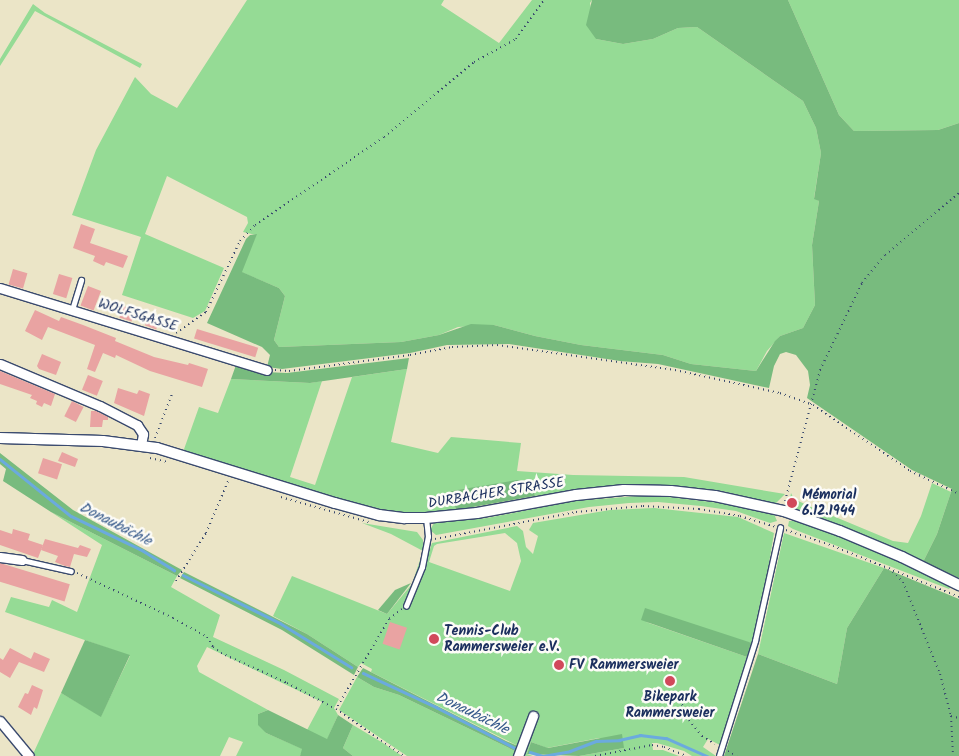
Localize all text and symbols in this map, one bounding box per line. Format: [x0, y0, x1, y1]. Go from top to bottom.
street label: WOLFSGASSE [96, 295, 180, 335]
street label: DURBACHER STRASSE [427, 474, 565, 512]
place label: Mémorial 6.12.1944 [802, 487, 856, 520]
marker: Mémorial 6.12.1944 [786, 497, 798, 509]
water label: Donaubächle [76, 499, 154, 551]
place label: Tennis-Club Rammersweier e.V. [444, 623, 560, 656]
marker: Tennis-Club Rammersweier e.V. [428, 633, 440, 645]
place label: FV Rammersweier [569, 657, 679, 673]
marker: FV Rammersweier [553, 659, 565, 671]
marker: Bikepark Rammersweier [664, 675, 676, 687]
water label: Donaubächle [433, 689, 511, 739]
place label: Bikepark Rammersweier [625, 689, 715, 722]

